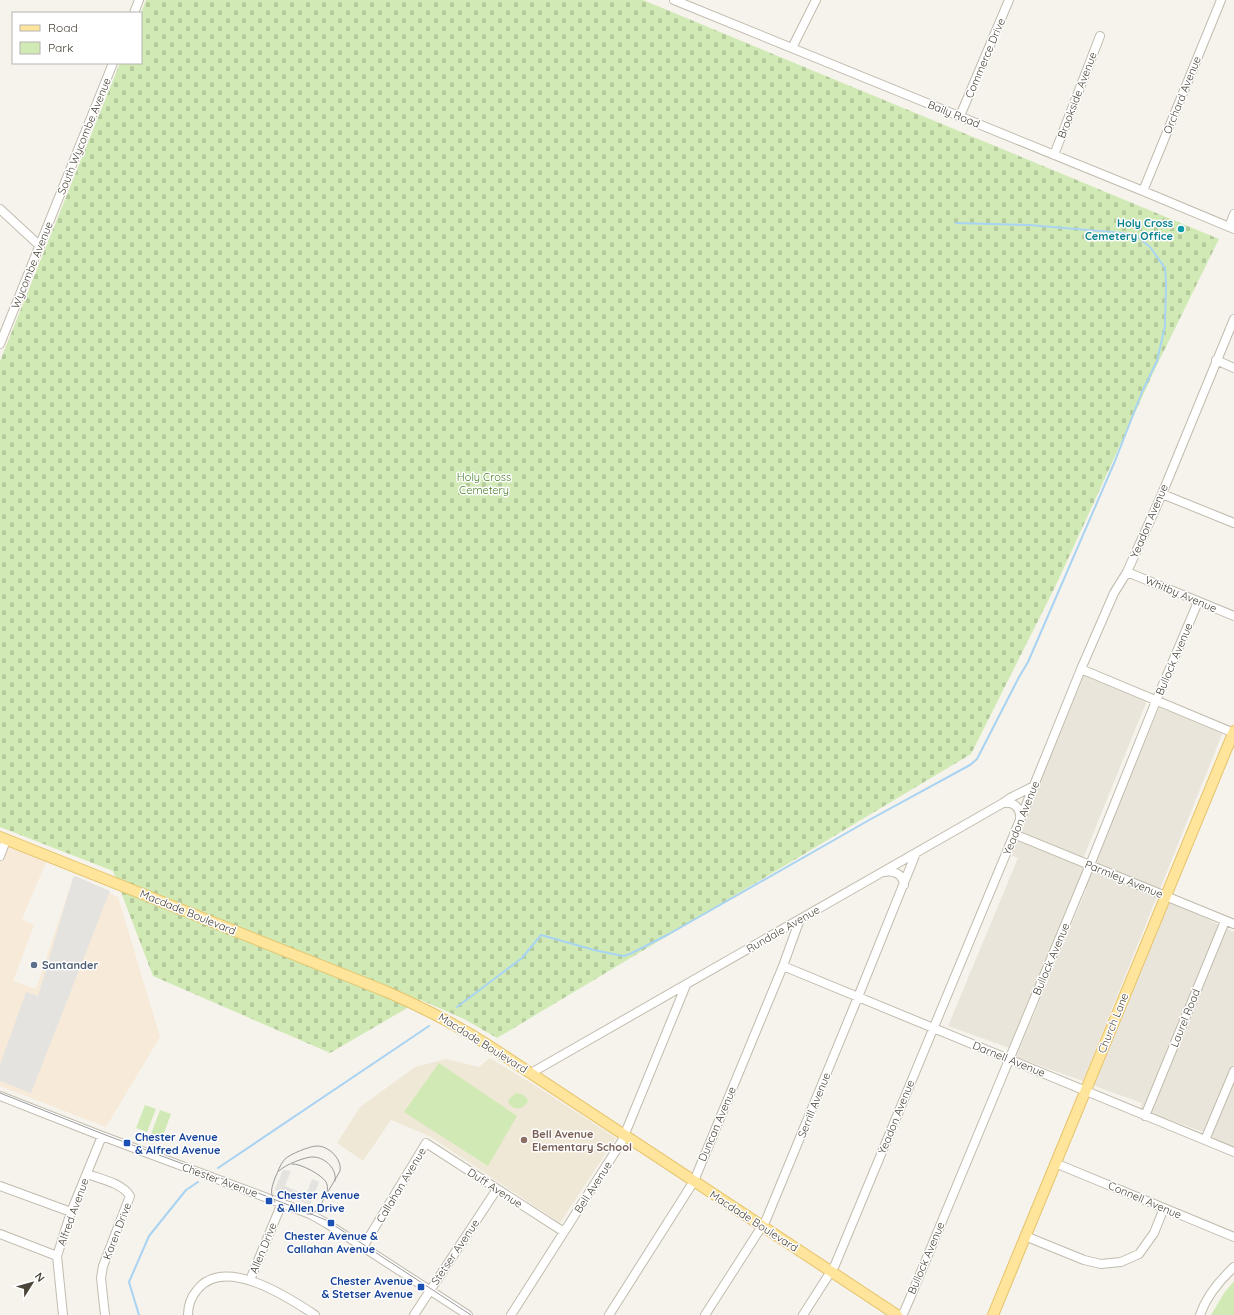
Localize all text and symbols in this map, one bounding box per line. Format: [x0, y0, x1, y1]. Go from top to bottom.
legend [12, 12, 142, 64]
street label: Commerce Drive [962, 16, 1008, 100]
text: Road [48, 20, 78, 35]
text: Park [48, 40, 73, 55]
street label: Brookside Avenue [1054, 50, 1100, 140]
street label: Orchard Avenue [1160, 54, 1204, 136]
street label: South Wycombe Avenue [54, 76, 114, 196]
street label: Baily Road [926, 97, 982, 131]
place label: Holy Cross Cemetery Office [1085, 216, 1173, 243]
street label: Wycombe Avenue [8, 219, 56, 311]
marker: Holy Cross Cemetery Office [1176, 224, 1186, 234]
park label: Holy Cross Cemetery [457, 470, 511, 497]
street label: Yeadon Avenue [1127, 482, 1171, 560]
street label: Whitby Avenue [1143, 573, 1219, 615]
street label: Bullock Avenue [1152, 621, 1196, 697]
street label: Yeadon Avenue [1000, 779, 1042, 857]
street label: Parmley Avenue [1083, 857, 1165, 901]
street label: Macdade Boulevard [138, 886, 238, 938]
street label: Rundale Avenue [744, 902, 822, 956]
street label: Bullock Avenue [1029, 921, 1073, 997]
place label: Santander [42, 958, 98, 972]
marker: Santander [29, 960, 39, 970]
street label: Laurel Road [1167, 987, 1203, 1049]
street label: Church Lane [1095, 991, 1131, 1055]
street label: Macdade Boulevard [436, 1010, 530, 1076]
street label: Darnell Avenue [971, 1038, 1047, 1080]
street label: Serrill Avenue [795, 1070, 833, 1140]
street label: Yeadon Avenue [875, 1078, 917, 1156]
street label: Duncan Avenue [695, 1085, 739, 1163]
place label: Bell Avenue Elementary School [532, 1127, 632, 1154]
place label: Chester Avenue & Alfred Avenue [135, 1130, 221, 1157]
marker: Bell Avenue Elementary School [519, 1135, 529, 1145]
marker: Chester Avenue & Alfred Avenue [122, 1138, 132, 1148]
street label: Callahan Avenue [373, 1145, 429, 1225]
street label: Bell Avenue [571, 1158, 615, 1216]
street label: Chester Avenue [180, 1160, 260, 1200]
street label: Duff Avenue [465, 1165, 525, 1211]
street label: Alfred Avenue [54, 1176, 92, 1248]
street label: Connell Avenue [1106, 1178, 1184, 1222]
street label: Macdade Boulevard [707, 1187, 801, 1255]
place label: Chester Avenue & Allen Drive [277, 1188, 360, 1215]
marker: Chester Avenue & Allen Drive [264, 1196, 274, 1206]
street label: Karen Drive [100, 1200, 134, 1262]
street label: Stetser Avenue [428, 1216, 482, 1288]
marker: Chester Avenue & Callahan Avenue [326, 1218, 336, 1228]
street label: Allen Drive [246, 1220, 280, 1276]
street label: Bullock Avenue [904, 1220, 948, 1296]
place label: Chester Avenue & Callahan Avenue [284, 1229, 378, 1256]
north arrow [12, 1263, 52, 1303]
text: N [32, 1270, 48, 1284]
place label: Chester Avenue & Stetser Avenue [321, 1274, 414, 1301]
marker: Chester Avenue & Stetser Avenue [416, 1282, 426, 1292]

